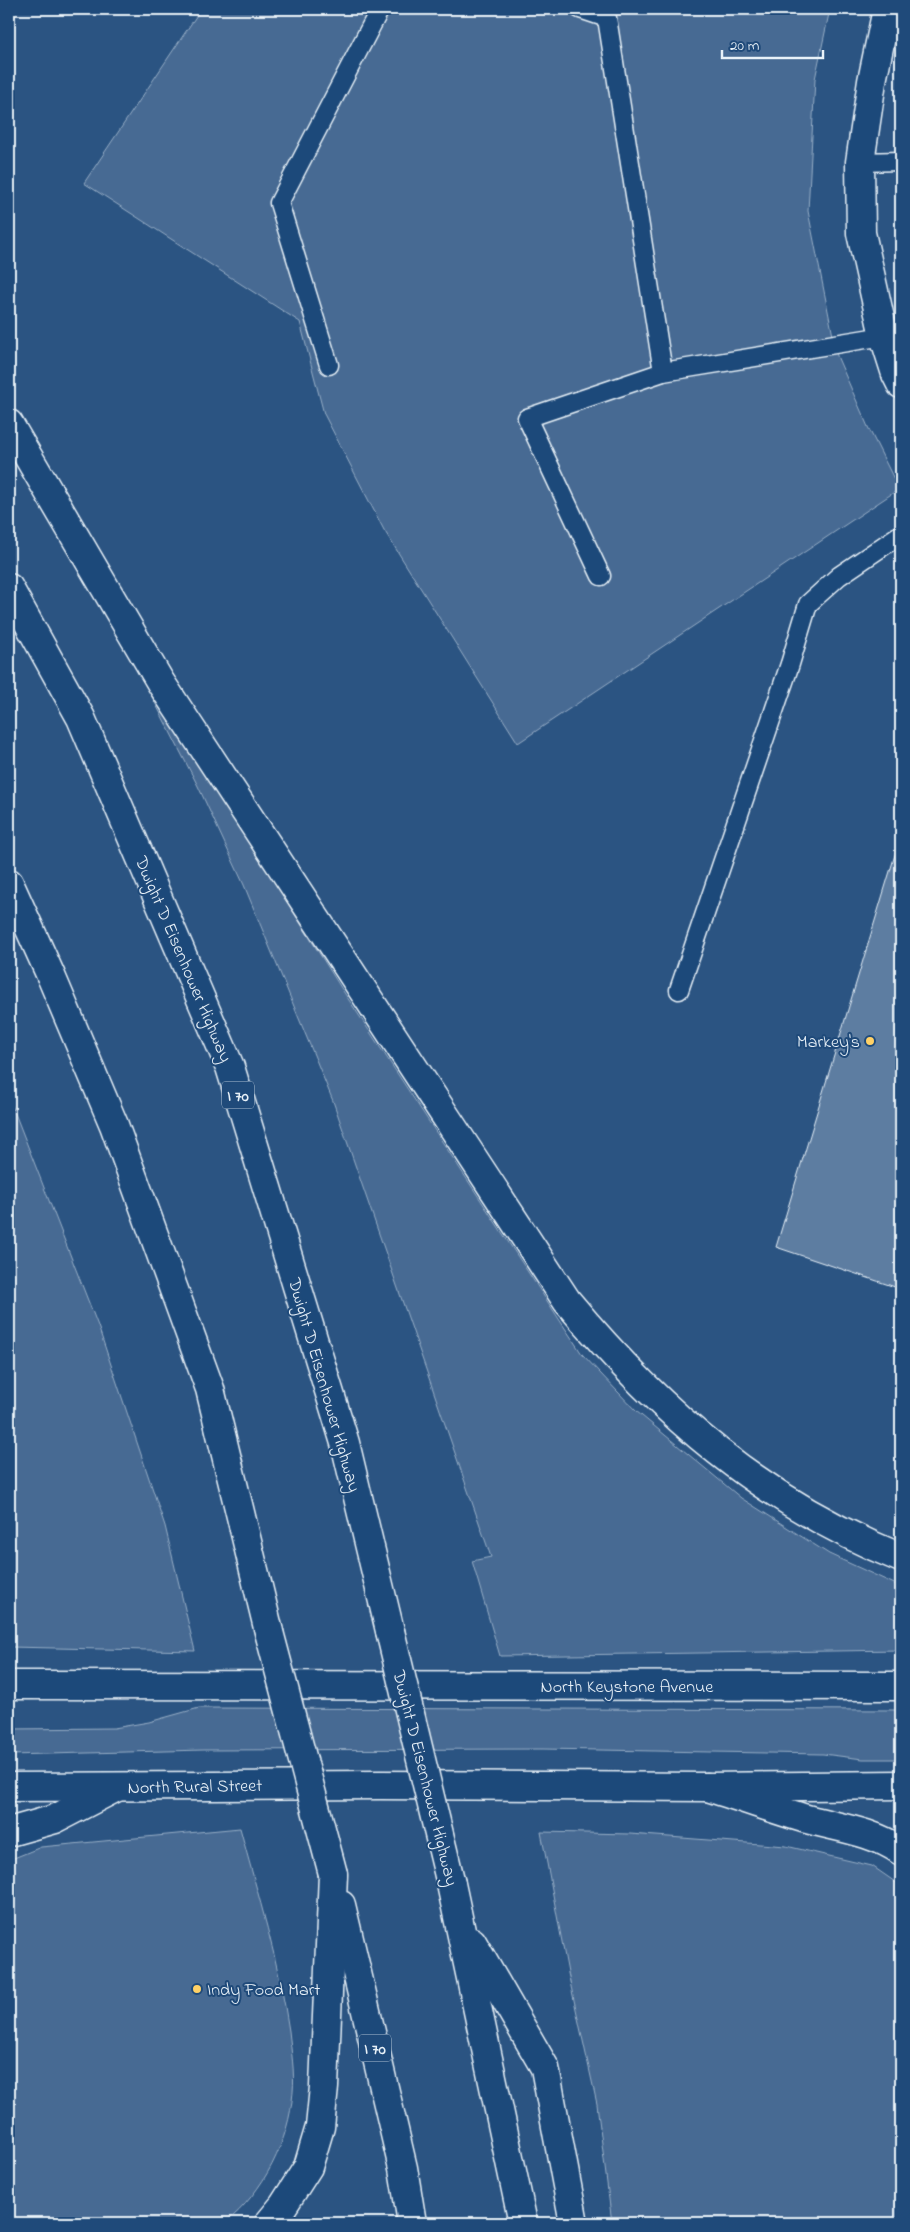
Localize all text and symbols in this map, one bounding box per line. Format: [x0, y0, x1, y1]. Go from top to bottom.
scale bar [722, 28, 824, 60]
text: 20 m [730, 35, 760, 57]
street label: Dwight D Eisenhower Highway [126, 852, 237, 1067]
place label: Markey's [797, 1030, 860, 1056]
marker: Markey's [864, 1035, 876, 1047]
road number: I 70 [222, 1082, 254, 1108]
street label: Dwight D Eisenhower Highway [279, 1274, 366, 1496]
street label: Dwight D Eisenhower Highway [383, 1667, 463, 1889]
street label: North Keystone Avenue [541, 1675, 714, 1701]
street label: North Rural Street [128, 1774, 263, 1802]
place label: Indy Food Mart [207, 1978, 320, 2004]
marker: Indy Food Mart [191, 1983, 203, 1995]
road number: I 70 [359, 2035, 391, 2062]

